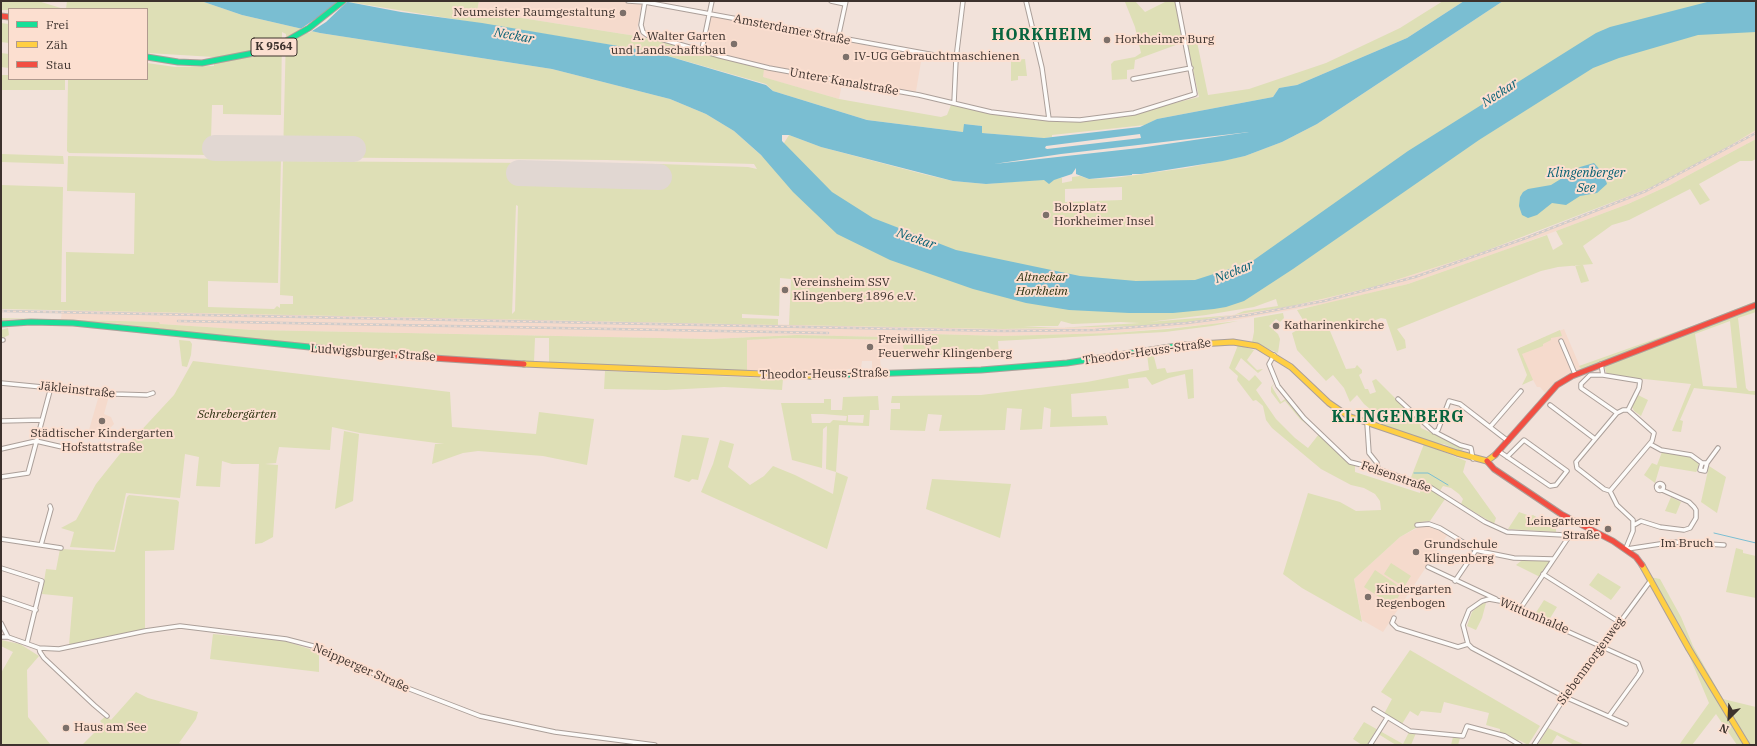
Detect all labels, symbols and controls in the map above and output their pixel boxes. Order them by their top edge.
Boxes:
place label: Neumeister Raumgestaltung [453,6,615,20]
legend [8,8,148,80]
marker: Neumeister Raumgestaltung [618,8,628,18]
street label: Amsterdamer Straße [732,12,852,48]
text: Frei [46,17,69,32]
water label: Neckar [493,25,535,47]
district label: HORKHEIM [991,25,1093,45]
place label: A. Walter Garten und Landschaftsbau [611,30,726,58]
place label: Horkheimer Burg [1115,33,1214,47]
marker: Horkheimer Burg [1102,35,1112,45]
text: Zäh [46,37,68,52]
road number: K 9564 [251,38,297,56]
marker: A. Walter Garten und Landschaftsbau [729,39,739,49]
place label: IV-UG Gebrauchtmaschienen [854,50,1020,64]
marker: IV-UG Gebrauchtmaschienen [841,52,851,62]
text: Stau [46,57,71,72]
street label: Untere Kanalstraße [788,65,900,99]
water label: Neckar [1479,76,1521,110]
water label: Klingenberger See [1547,165,1625,196]
place label: Bolzplatz Horkheimer Insel [1054,201,1154,229]
marker: Bolzplatz Horkheimer Insel [1041,210,1051,220]
water label: Neckar [894,225,938,253]
water label: Neckar [1212,257,1256,287]
park label: Altneckar Horkheim [1016,271,1068,299]
place label: Vereinsheim SSV Klingenberg 1896 e.V. [793,276,916,304]
marker: Vereinsheim SSV Klingenberg 1896 e.V. [780,285,790,295]
place label: Katharinenkirche [1284,319,1384,333]
marker: Katharinenkirche [1271,321,1281,331]
place label: Freiwillige Feuerwehr Klingenberg [878,333,1012,361]
street label: Theodor-Heuss-Straße [1082,336,1212,368]
street label: Ludwigsburger Straße [310,341,436,365]
marker: Freiwillige Feuerwehr Klingenberg [865,342,875,352]
street label: Theodor-Heuss-Straße [759,366,889,382]
street label: Jäkleinstraße [38,379,116,401]
district label: KLINGENBERG [1331,407,1465,427]
park label: Schrebergärten [197,408,277,422]
marker: Städtischer Kindergarten Hofstattstraße [97,416,107,426]
place label: Städtischer Kindergarten Hofstattstraße [30,427,174,455]
street label: Felsenstraße [1359,458,1433,496]
place label: Leingartener Straße [1526,515,1600,543]
marker: Leingartener Straße [1603,524,1613,534]
street label: Im Bruch [1660,537,1714,551]
place label: Grundschule Klingenberg [1424,538,1498,566]
marker: Grundschule Klingenberg [1411,547,1421,557]
place label: Kindergarten Regenbogen [1376,583,1452,611]
marker: Kindergarten Regenbogen [1363,592,1373,602]
street label: Wittumhalde [1497,595,1571,637]
street label: Siebenmorgenweg [1554,614,1628,708]
street label: Neipperger Straße [310,640,412,696]
north arrow [1709,698,1749,738]
place label: Haus am See [74,721,147,735]
text: N [1717,721,1731,737]
marker: Haus am See [61,723,71,733]

